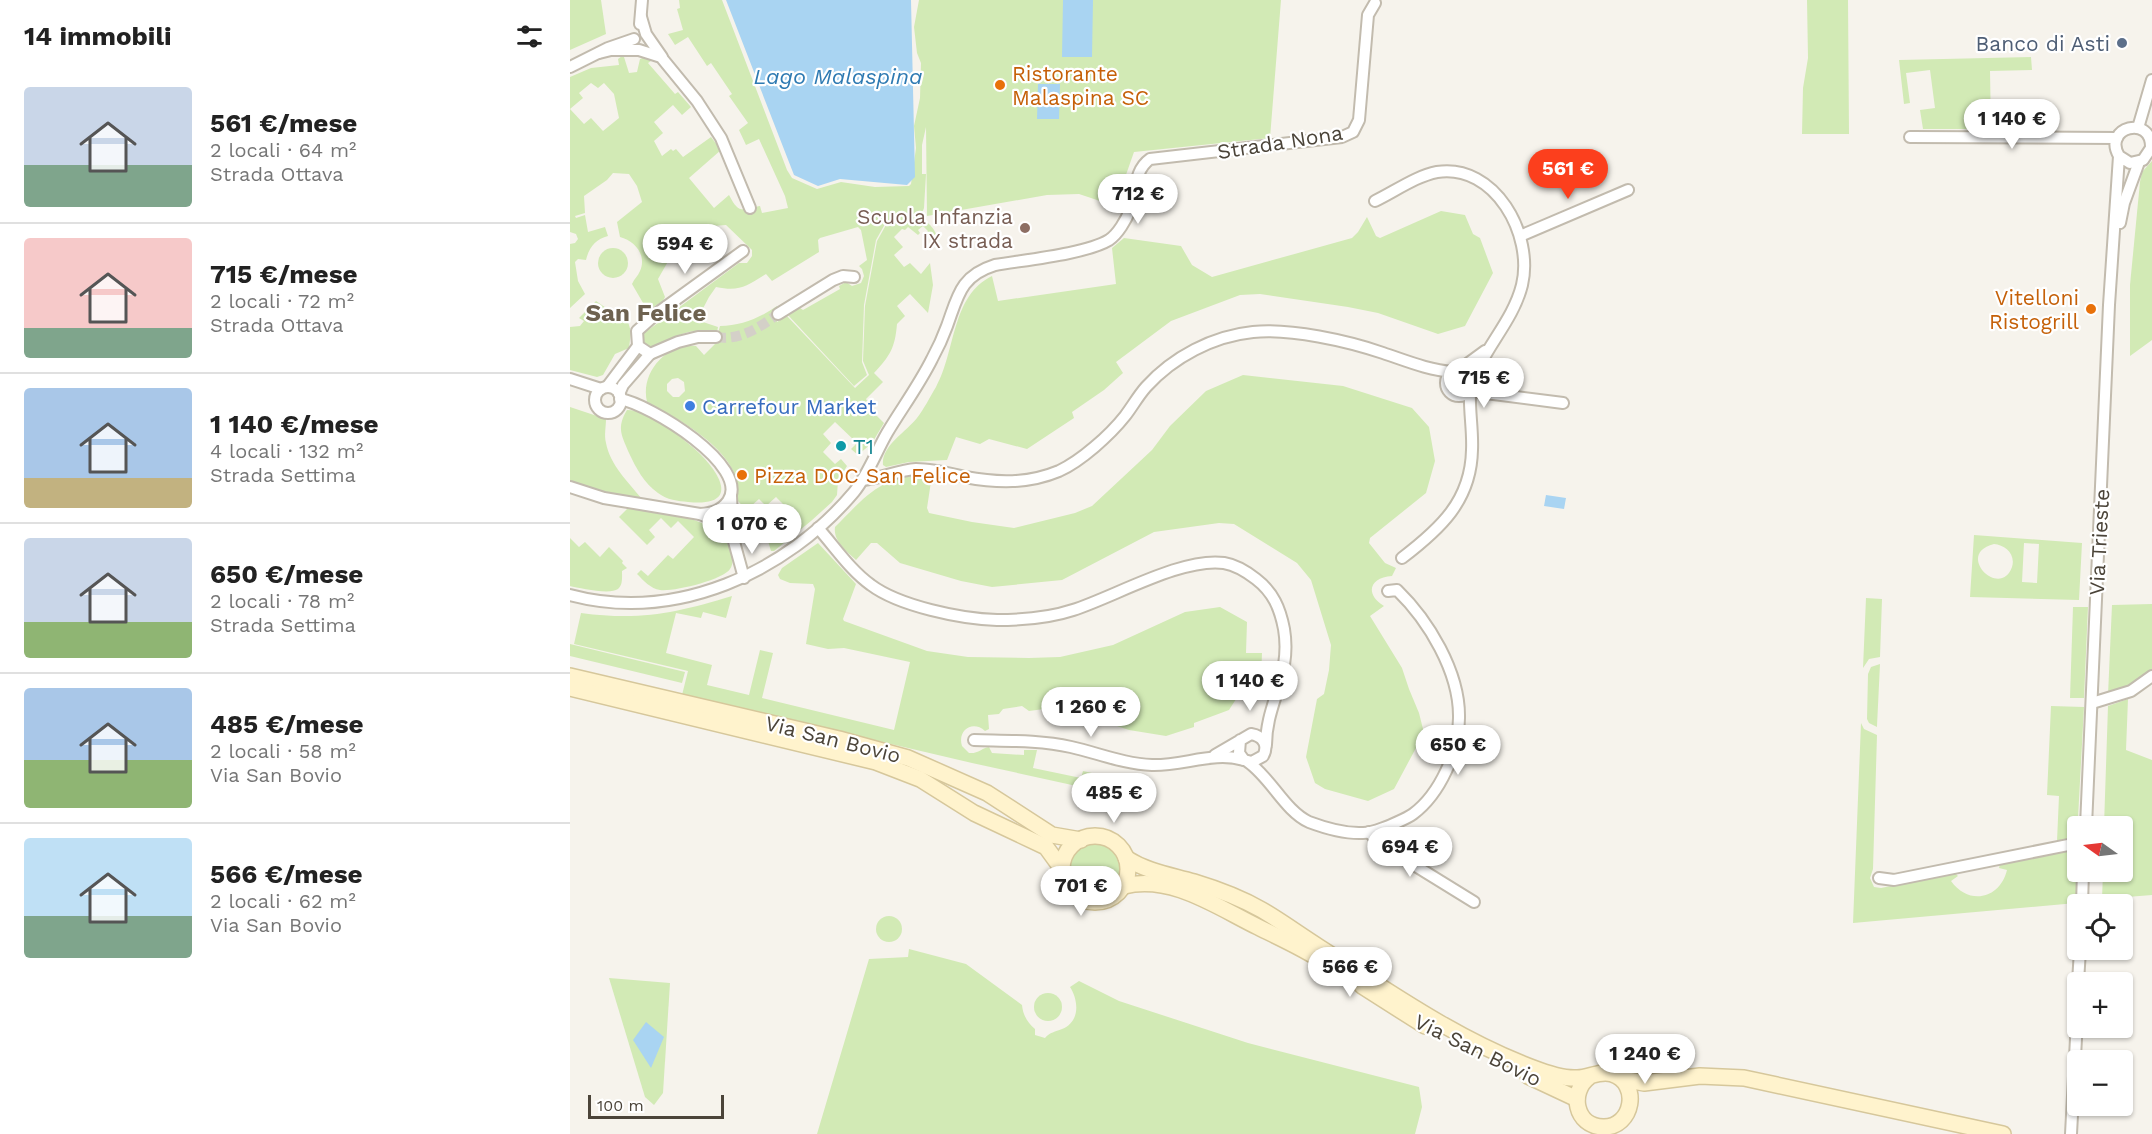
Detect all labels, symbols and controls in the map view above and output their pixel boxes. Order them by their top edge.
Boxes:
icon: filters [513,20,546,53]
text: 14 immobili [24,21,171,51]
place label: Banco di Asti [1976,31,2110,56]
marker: Banco di Asti [2115,36,2129,50]
place label: Ristorante Malaspina SC [1012,61,1149,110]
water label: Lago Malaspina [754,64,922,89]
marker: Ristorante Malaspina SC [993,78,1007,92]
pin: 1 140 € [1957,99,2067,150]
text: 1 140 € [1978,106,2046,130]
text: 561 €/mese [210,108,357,138]
icon: home [72,111,144,183]
street label: Strada Nona [1215,120,1345,164]
text: 2 locali · 64 m² [210,138,356,162]
pin: 561 € [1526,149,1610,200]
text: 561 € [1542,156,1594,180]
text: Strada Ottava [210,162,344,186]
pin: 712 € [1096,174,1180,225]
text: 712 € [1112,181,1164,205]
place label: Scuola Infanzia IX strada [857,204,1013,253]
marker: Scuola Infanzia IX strada [1018,221,1032,235]
pin: 594 € [643,224,727,275]
text: 594 € [657,231,713,255]
text: 715 €/mese [210,259,358,289]
icon: home [72,262,144,334]
place label: Vitelloni Ristogrill [1989,285,2080,334]
text: 2 locali · 72 m² [210,289,354,313]
district label: San Felice [586,299,706,327]
marker: Vitelloni Ristogrill [2084,302,2098,316]
text: Strada Ottava [210,313,344,337]
pin: 715 € [1442,358,1526,409]
text: 715 € [1458,365,1510,389]
place label: Carrefour Market [702,394,876,419]
marker: Carrefour Market [683,399,697,413]
text: 1 140 €/mese [210,409,379,439]
icon: home [72,412,144,484]
place label: T1 [853,434,874,459]
text: 4 locali · 132 m² [210,439,363,463]
marker: T1 [834,439,848,453]
text: Strada Settima [210,463,356,487]
place label: Pizza DOC San Felice [754,463,971,488]
marker: Pizza DOC San Felice [735,468,749,482]
street label: Via Trieste [2084,488,2114,596]
pin: 1 070 € [697,504,807,555]
text: 1 070 € [717,511,787,535]
text: 650 €/mese [210,559,363,589]
icon: home [72,562,144,634]
text: 2 locali · 78 m² [210,589,354,613]
text: Strada Settima [210,613,356,637]
pin: 1 140 € [1195,661,1305,712]
text: 1 140 € [1216,668,1284,692]
pin: 1 260 € [1036,687,1146,738]
text: 1 260 € [1055,694,1127,718]
text: 485 €/mese [210,709,364,739]
street label: Via San Bovio [763,710,903,768]
icon: home [72,712,144,784]
pin: 650 € [1416,725,1500,776]
text: 650 € [1430,732,1486,756]
text: 2 locali · 58 m² [210,739,356,763]
text: Via San Bovio [210,763,342,787]
pin: 485 € [1072,773,1156,824]
text: 485 € [1086,780,1142,804]
north arrow [2067,816,2133,882]
map controls [2067,816,2133,1116]
pin: 694 € [1368,827,1452,878]
text: 694 € [1381,834,1439,858]
text: 566 €/mese [210,859,363,889]
icon: home [72,862,144,934]
pin: 701 € [1039,866,1123,917]
text: 701 € [1055,873,1107,897]
text: 2 locali · 62 m² [210,889,356,913]
button: locate [2067,894,2133,960]
text: Via San Bovio [210,913,342,937]
pin: 566 € [1308,947,1392,998]
text: 566 € [1322,954,1378,978]
button: + [2067,972,2133,1038]
street label: Via San Bovio [1410,1008,1546,1092]
pin: 1 240 € [1590,1034,1700,1085]
text: 1 240 € [1609,1041,1681,1065]
button: − [2067,1050,2133,1116]
scale bar [588,1092,724,1120]
text: 100 m [597,1096,644,1115]

